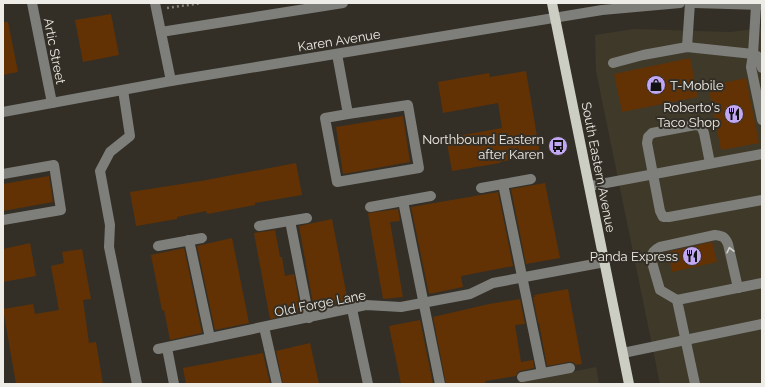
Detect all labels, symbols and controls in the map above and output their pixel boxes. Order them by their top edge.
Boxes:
street label: Artic Street [41,17,68,86]
street label: Karen Avenue [297,26,382,54]
shop icon: T-Mobile [645,74,667,96]
place label: T-Mobile [670,78,724,93]
place label: Roberto's Taco Shop [657,100,720,130]
street label: South Eastern Avenue [579,101,619,234]
restaurant icon: Roberto's Taco Shop [723,103,745,125]
place label: Northbound Eastern after Karen [422,132,544,162]
bus stop icon: Northbound Eastern after Karen [547,135,569,157]
restaurant icon: Panda Express [681,245,703,267]
one-way arrow [726,247,734,253]
place label: Panda Express [590,249,678,264]
street label: Old Forge Lane [273,287,367,320]

